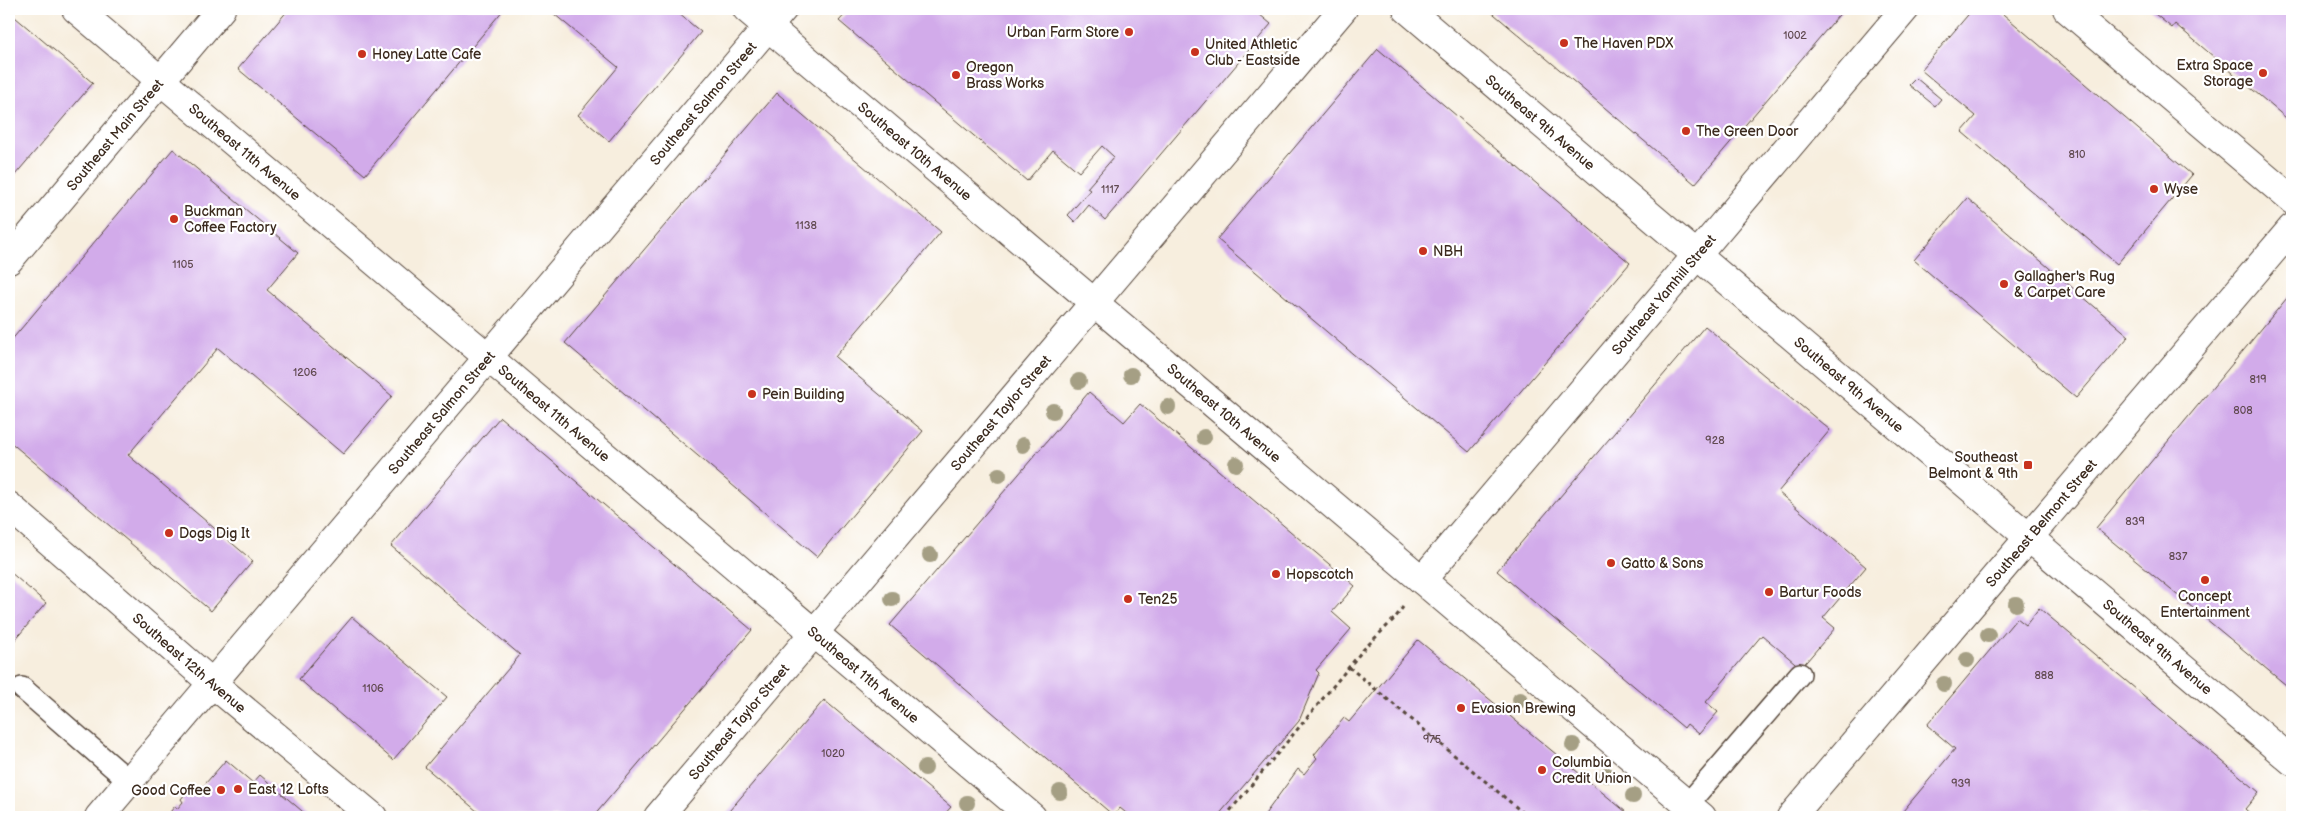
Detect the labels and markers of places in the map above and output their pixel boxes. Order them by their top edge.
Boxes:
place label: Urban Farm Store [1007,24,1119,41]
marker: Urban Farm Store [1123,26,1135,38]
place label: The Haven PDX [1574,35,1673,52]
place label: United Athletic Club - Eastside [1205,36,1300,69]
marker: The Haven PDX [1558,37,1570,49]
place label: Honey Latte Cafe [372,46,481,63]
marker: United Athletic Club - Eastside [1189,46,1201,58]
marker: Honey Latte Cafe [356,48,368,60]
place label: Extra Space Storage [2176,57,2253,90]
place label: Oregon Brass Works [966,59,1044,92]
marker: Extra Space Storage [2257,67,2269,79]
marker: Oregon Brass Works [950,69,962,81]
place label: The Green Door [1696,123,1799,140]
marker: The Green Door [1680,125,1692,137]
place label: Wyse [2164,181,2198,198]
marker: Wyse [2148,183,2160,195]
place label: Buckman Coffee Factory [184,203,277,236]
marker: Buckman Coffee Factory [168,213,180,225]
place label: NBH [1433,243,1463,260]
marker: NBH [1417,245,1429,257]
place label: Gallagher's Rug & Carpet Care [2014,268,2115,301]
marker: Gallagher's Rug & Carpet Care [1998,278,2010,290]
place label: Pein Building [762,386,844,403]
marker: Pein Building [746,388,758,400]
place label: Southeast Belmont & 9th [1928,449,2019,482]
marker: Southeast Belmont & 9th [2022,459,2034,471]
place label: Dogs Dig It [179,525,250,542]
marker: Dogs Dig It [163,527,175,539]
place label: Gatto & Sons [1621,555,1703,572]
marker: Gatto & Sons [1605,557,1617,569]
place label: Hopscotch [1286,566,1354,583]
marker: Hopscotch [1270,568,1282,580]
marker: Concept Entertainment [2199,574,2211,586]
place label: Bartur Foods [1779,584,1861,601]
marker: Bartur Foods [1763,586,1775,598]
place label: Concept Entertainment [2160,588,2250,621]
place label: Ten25 [1138,591,1177,608]
marker: Ten25 [1122,593,1134,605]
place label: Evasion Brewing [1471,700,1576,717]
marker: Evasion Brewing [1455,702,1467,714]
place label: Columbia Credit Union [1552,754,1632,787]
marker: Columbia Credit Union [1536,764,1548,776]
place label: East 12 Lofts [248,781,329,798]
place label: Good Coffee [131,782,211,799]
marker: East 12 Lofts [232,783,244,795]
marker: Good Coffee [215,784,227,796]

